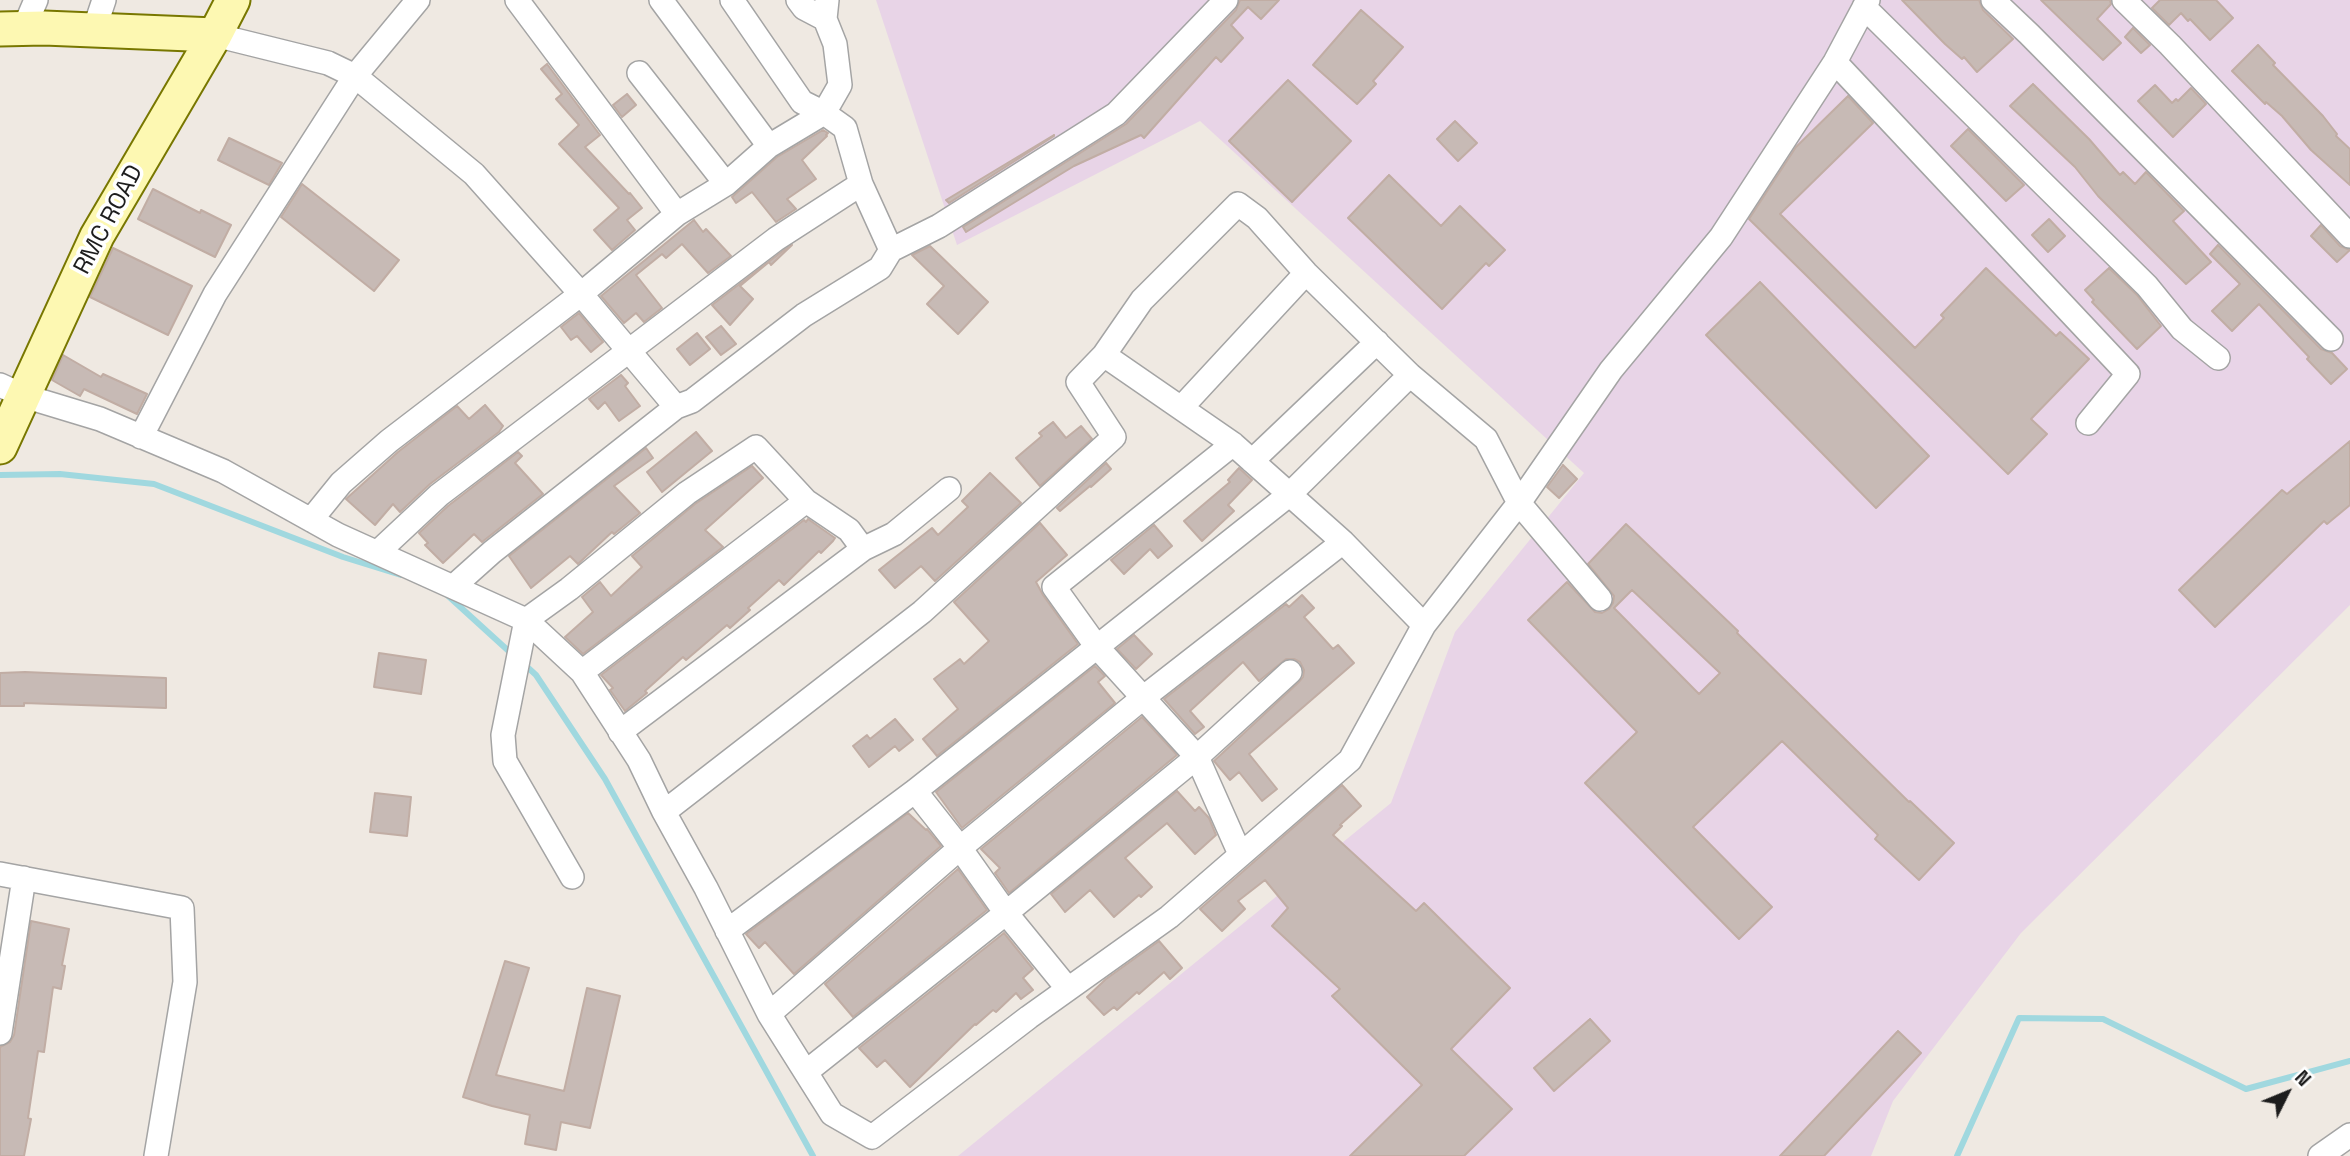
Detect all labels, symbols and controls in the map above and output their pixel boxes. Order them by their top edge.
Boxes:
street label: RMC ROAD [68,160,150,280]
north arrow [2252,1058,2322,1128]
text: N [2289,1065,2316,1092]

